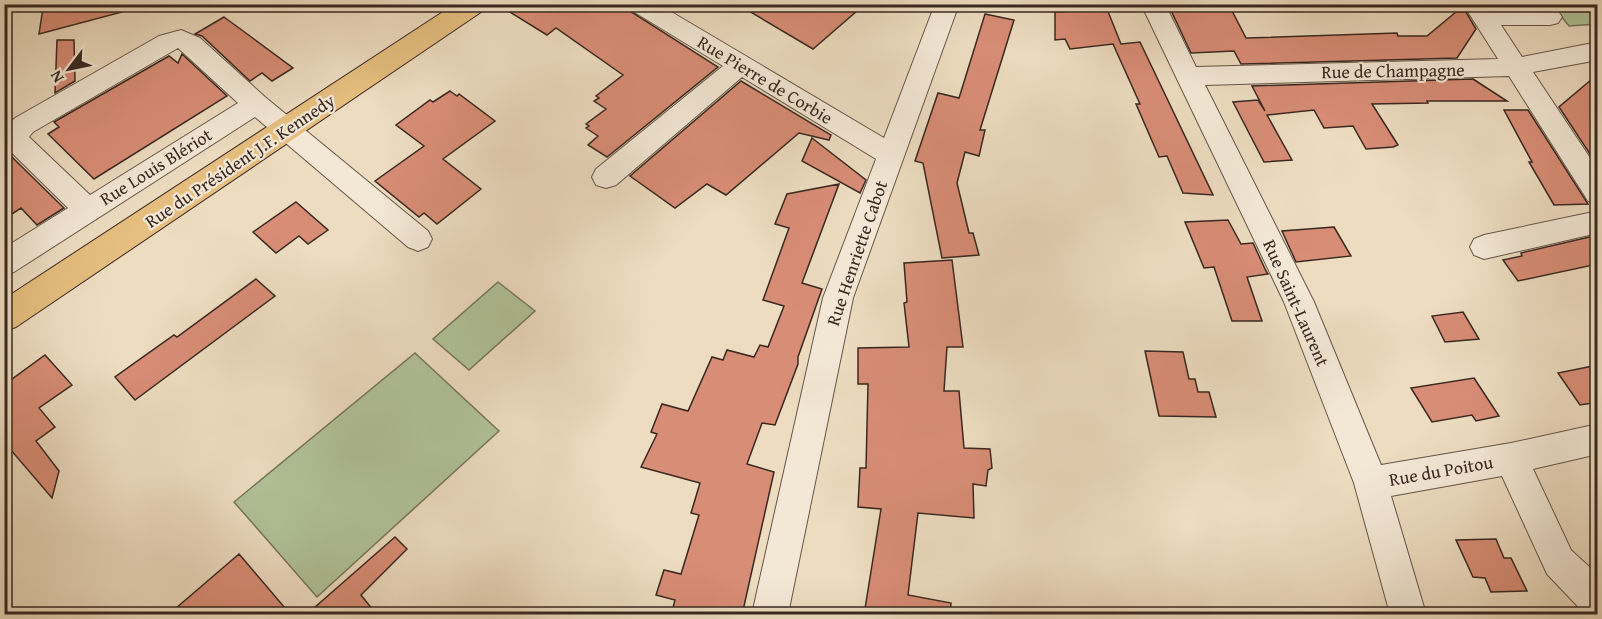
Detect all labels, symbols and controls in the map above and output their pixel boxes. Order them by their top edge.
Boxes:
street label: Rue Pierre de Corbie [692,28,838,131]
north arrow [39,39,99,99]
street label: Rue de Champagne [1321,56,1465,85]
text: N [43,66,69,88]
street label: Rue du Président J.F. Kennedy [139,87,340,234]
street label: Rue Louis Blériot [94,121,218,212]
street label: Rue Henriette Cabot [819,176,894,329]
street label: Rue Saint-Laurent [1256,235,1337,371]
street label: Rue du Poitou [1387,448,1495,493]

